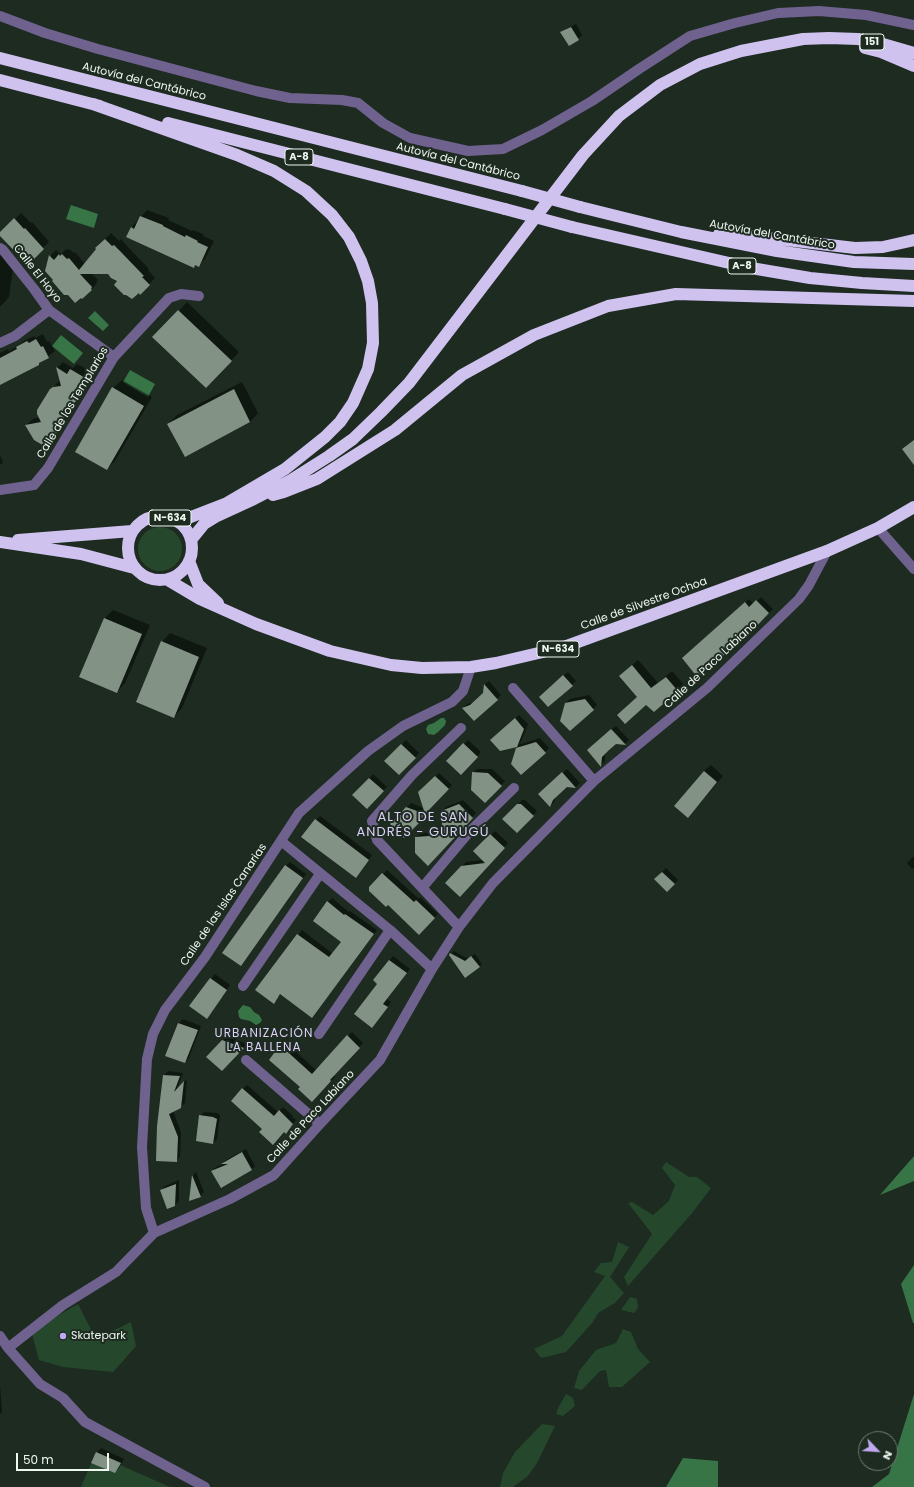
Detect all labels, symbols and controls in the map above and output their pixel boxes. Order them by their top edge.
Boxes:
road number: 151 [860,34,884,50]
street label: Autovía del Cantábrico [81,60,207,104]
street label: Autovía del Cantábrico [395,140,521,184]
road number: A-8 [285,149,313,165]
street label: Autovía del Cantábrico [708,217,836,253]
street label: Calle El Hoyo [10,242,64,306]
road number: A-8 [728,258,756,274]
street label: Calle de los Templarios [34,345,112,461]
road number: N-634 [149,510,191,526]
street label: Calle de Silvestre Ochoa [579,575,709,633]
street label: Calle de Paco Labiano [662,618,760,712]
road number: N-634 [537,641,579,657]
district label: ALTO DE SAN ANDRÉS - GURUGÚ [357,810,489,841]
street label: Calle de las Islas Canarias [178,841,270,969]
district label: URBANIZACIÓN LA BALLENA [215,1027,313,1055]
street label: Calle de Paco Labiano [264,1068,358,1166]
place label: Skatepark [71,1329,126,1343]
marker: Skatepark [58,1331,68,1341]
north arrow [858,1431,898,1471]
scale bar [18,1445,111,1471]
text: N [879,1449,897,1463]
text: 50 m [23,1451,54,1468]

